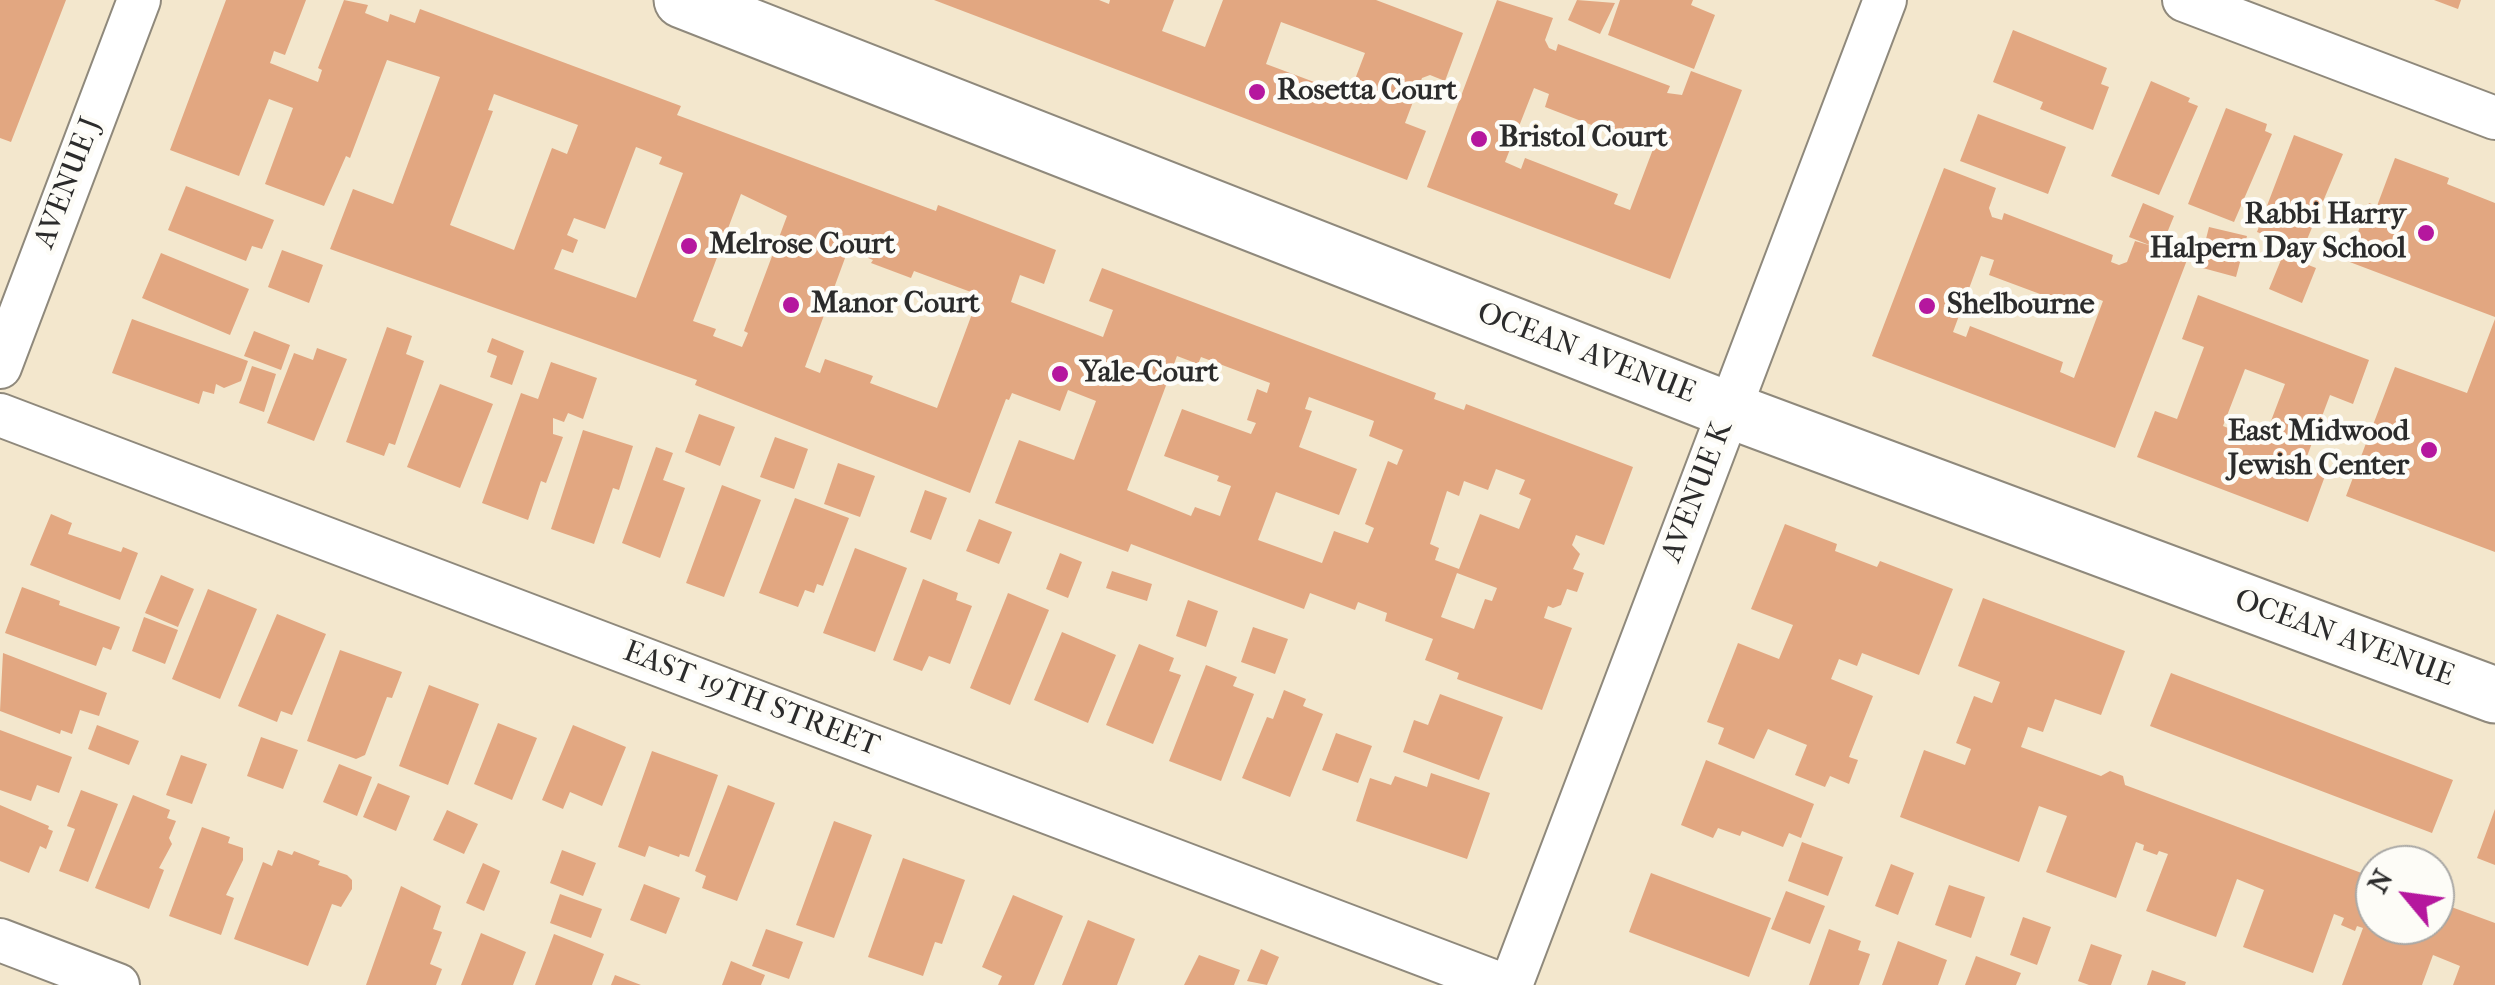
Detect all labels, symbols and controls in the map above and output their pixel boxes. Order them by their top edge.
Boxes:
place label: Rosetta Court [1277,74,1457,110]
marker: Rosetta Court [1246,81,1268,103]
street label: AVENUE J [28,112,110,254]
place label: Bristol Court [1499,121,1667,157]
marker: Bristol Court [1468,128,1490,150]
place label: Rabbi Harry Halpern Day School [2150,198,2406,268]
marker: Rabbi Harry Halpern Day School [2415,222,2437,244]
place label: Melrose Court [709,228,895,264]
marker: Melrose Court [678,235,700,257]
place label: Manor Court [811,287,980,323]
place label: Shelbourne [1947,288,2095,324]
marker: Manor Court [780,294,802,316]
marker: Shelbourne [1916,295,1938,317]
street label: OCEAN AVENUE [1472,296,1700,412]
place label: Yale-Court [1080,356,1218,392]
marker: Yale-Court [1049,363,1071,385]
place label: East Midwood Jewish Center [2228,415,2409,486]
street label: AVENUE K [1655,416,1741,568]
marker: East Midwood Jewish Center [2418,439,2440,461]
street label: OCEAN AVENUE [2229,583,2459,695]
street label: EAST 19TH STREET [618,635,884,765]
north arrow [2355,845,2455,945]
text: N [2360,864,2400,898]

